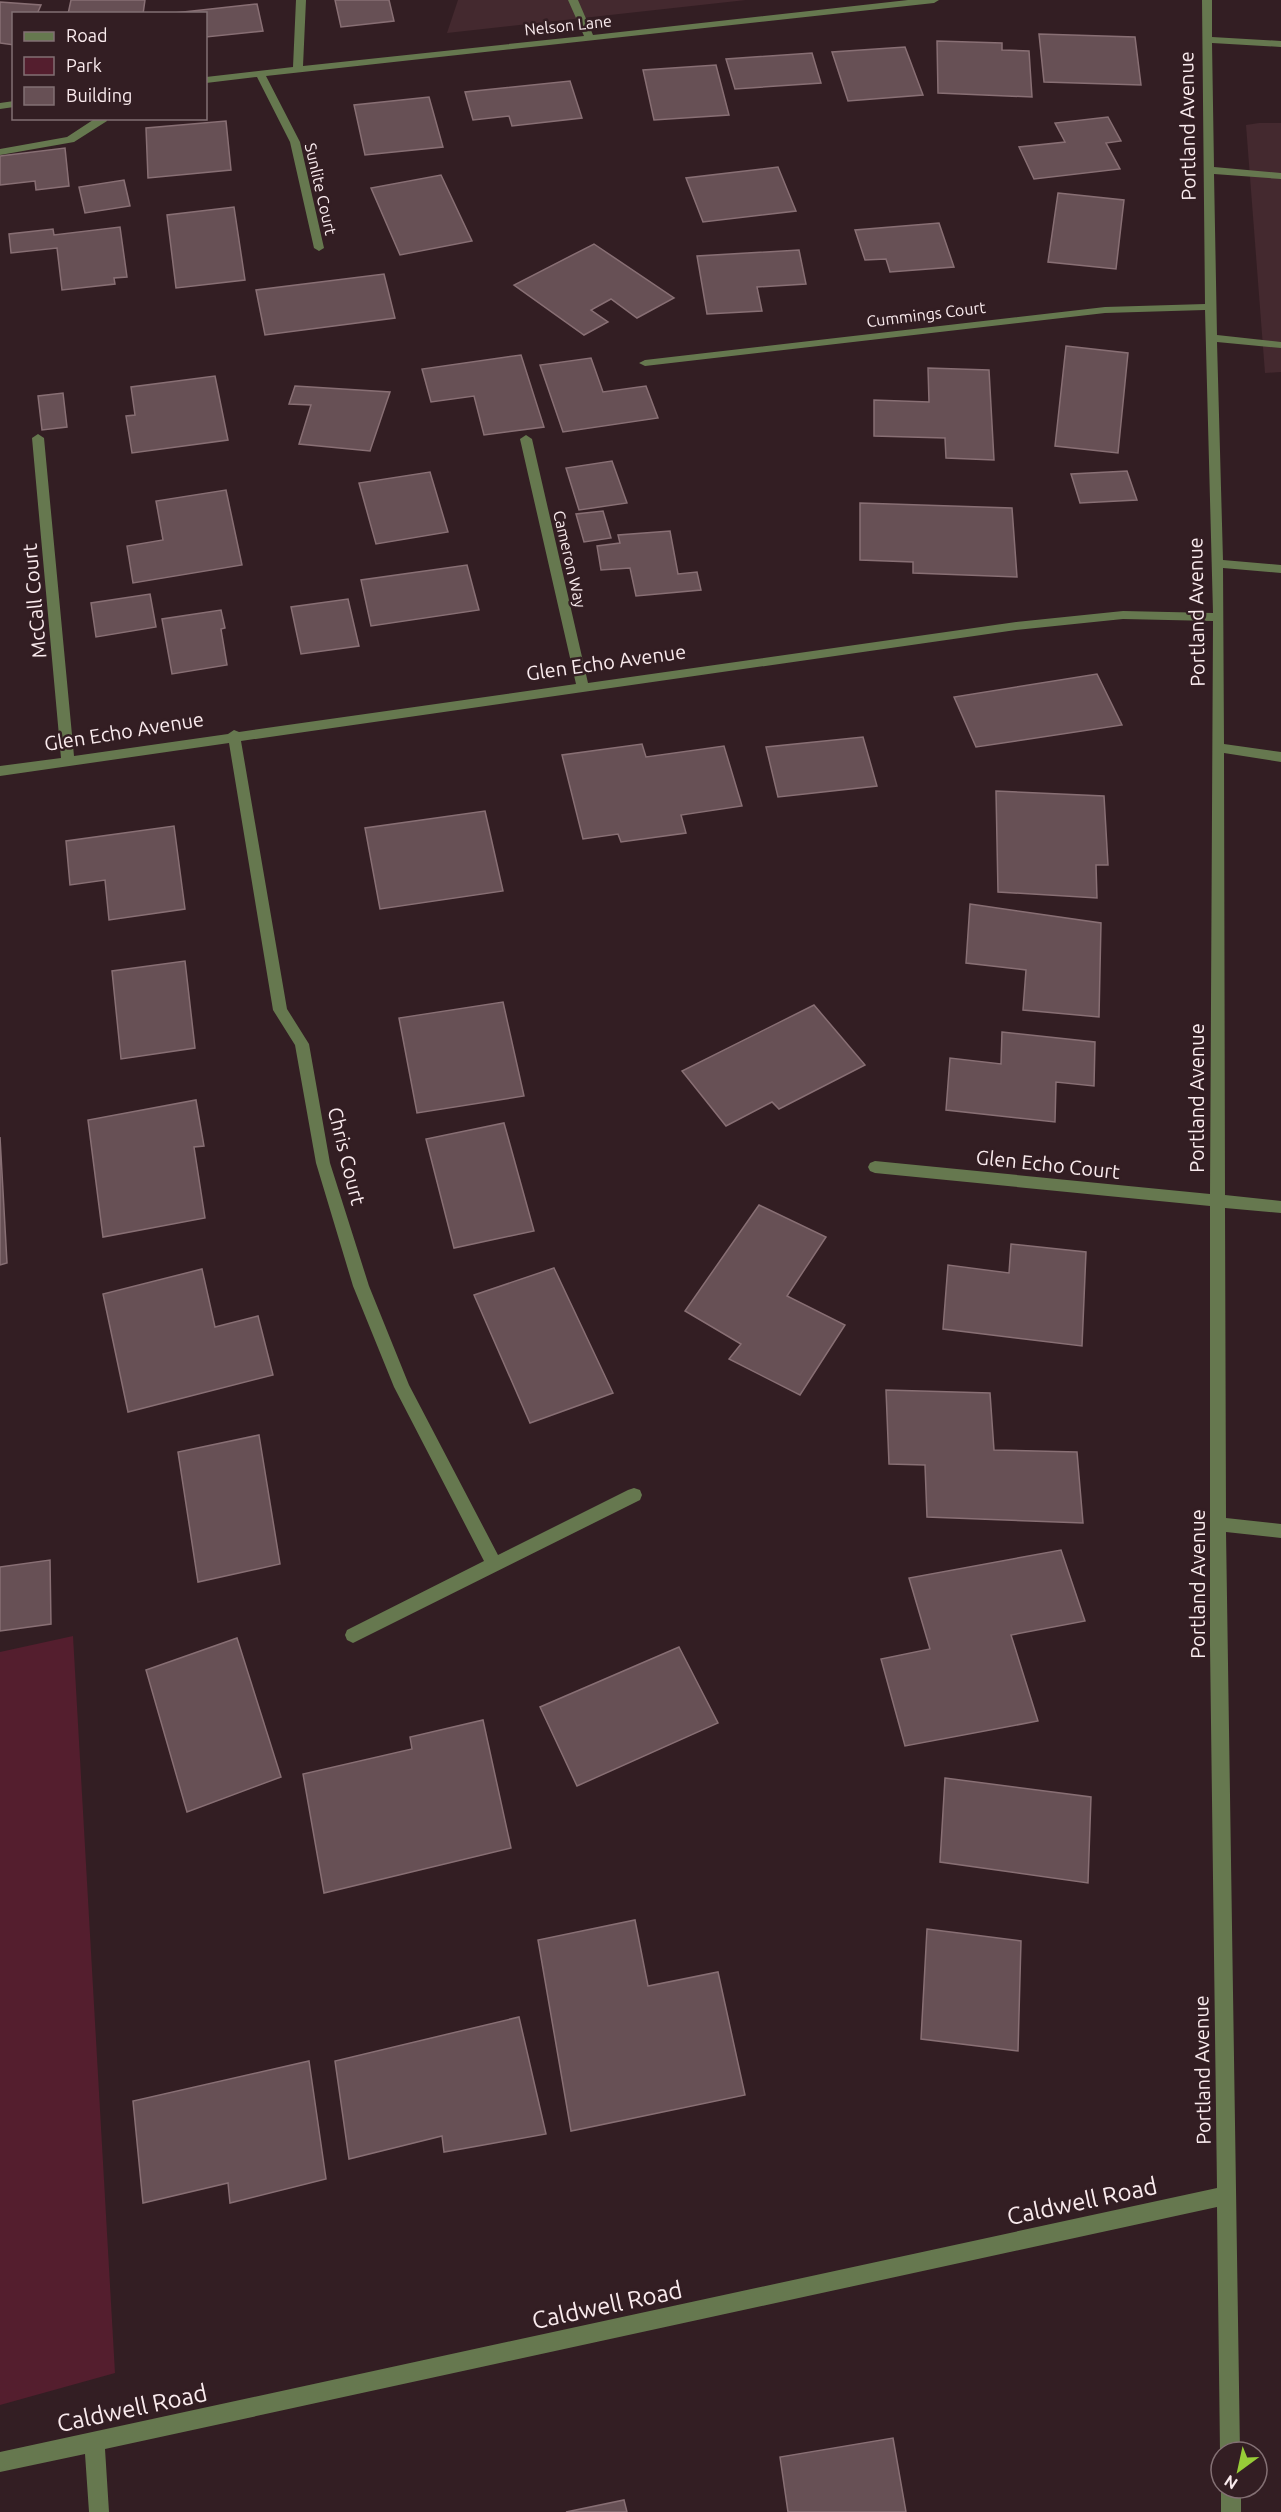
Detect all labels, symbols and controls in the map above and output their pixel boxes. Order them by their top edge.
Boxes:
street label: Nelson Lane [523,11,613,39]
legend [12,12,207,120]
text: Road [66,25,108,45]
street label: Portland Avenue [1174,51,1200,201]
text: Park [66,55,102,75]
text: Building [66,85,132,105]
street label: Sunlite Court [302,141,341,238]
street label: Cummings Court [865,298,987,330]
street label: Cameron Way [550,509,590,610]
street label: Portland Avenue [1183,537,1209,687]
street label: McCall Court [18,543,50,659]
street label: Glen Echo Avenue [525,639,687,685]
street label: Glen Echo Avenue [43,707,205,755]
street label: Portland Avenue [1185,1023,1208,1173]
street label: Chris Court [324,1105,370,1208]
street label: Glen Echo Court [975,1145,1121,1183]
street label: Portland Avenue [1186,1509,1209,1659]
street label: Portland Avenue [1189,1995,1215,2145]
street label: Caldwell Road [1005,2172,1159,2230]
street label: Caldwell Road [530,2276,684,2334]
street label: Caldwell Road [55,2379,209,2437]
north arrow [1209,2440,1269,2500]
text: N [1221,2472,1241,2493]

